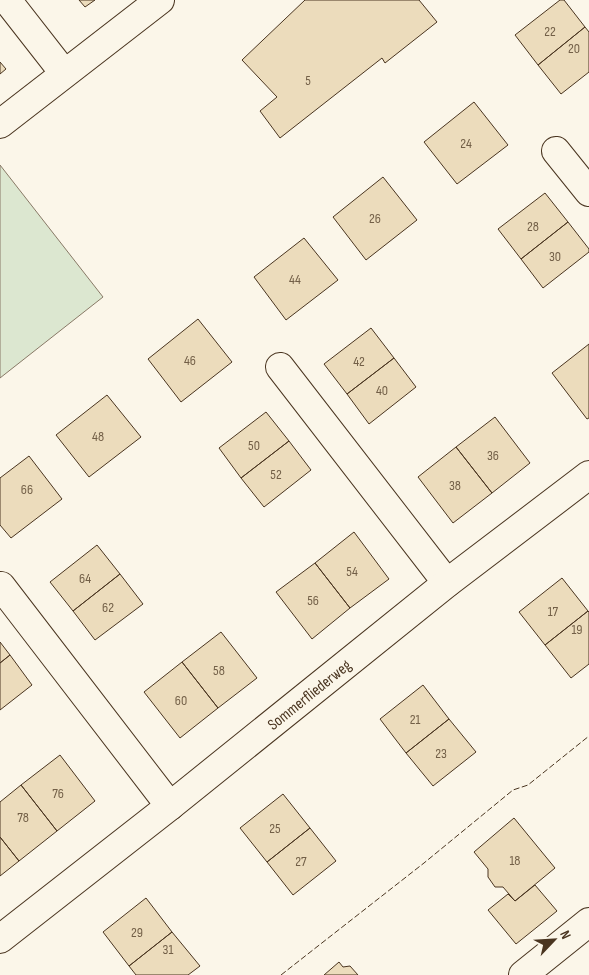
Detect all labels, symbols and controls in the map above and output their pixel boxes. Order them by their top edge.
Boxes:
house number: 22 [544,23,556,40]
house number: 20 [568,40,580,57]
house number: 5 [305,72,311,89]
house number: 24 [460,135,472,152]
house number: 26 [369,210,381,227]
house number: 28 [527,218,539,235]
house number: 30 [549,248,561,265]
house number: 44 [289,271,301,288]
house number: 46 [184,352,196,369]
house number: 42 [353,353,365,370]
house number: 40 [376,382,388,399]
house number: 48 [92,428,104,445]
house number: 50 [248,437,260,454]
house number: 36 [487,447,499,464]
house number: 52 [270,466,282,483]
house number: 38 [449,477,461,494]
house number: 66 [21,481,33,498]
house number: 54 [346,563,358,580]
house number: 64 [79,570,91,587]
house number: 56 [307,592,319,609]
house number: 62 [102,599,114,616]
house number: 17 [548,603,559,620]
house number: 19 [571,621,583,638]
street label: Sommerfliederweg [264,656,355,735]
house number: 58 [213,662,225,679]
house number: 60 [175,692,187,709]
house number: 21 [410,711,420,728]
house number: 23 [435,745,447,762]
house number: 76 [52,785,64,802]
house number: 78 [17,809,29,826]
house number: 25 [269,820,281,837]
house number: 18 [509,852,521,869]
house number: 27 [295,853,307,870]
north arrow [529,915,579,965]
house number: 29 [131,924,143,941]
text: N [556,928,575,942]
house number: 31 [163,941,173,958]

